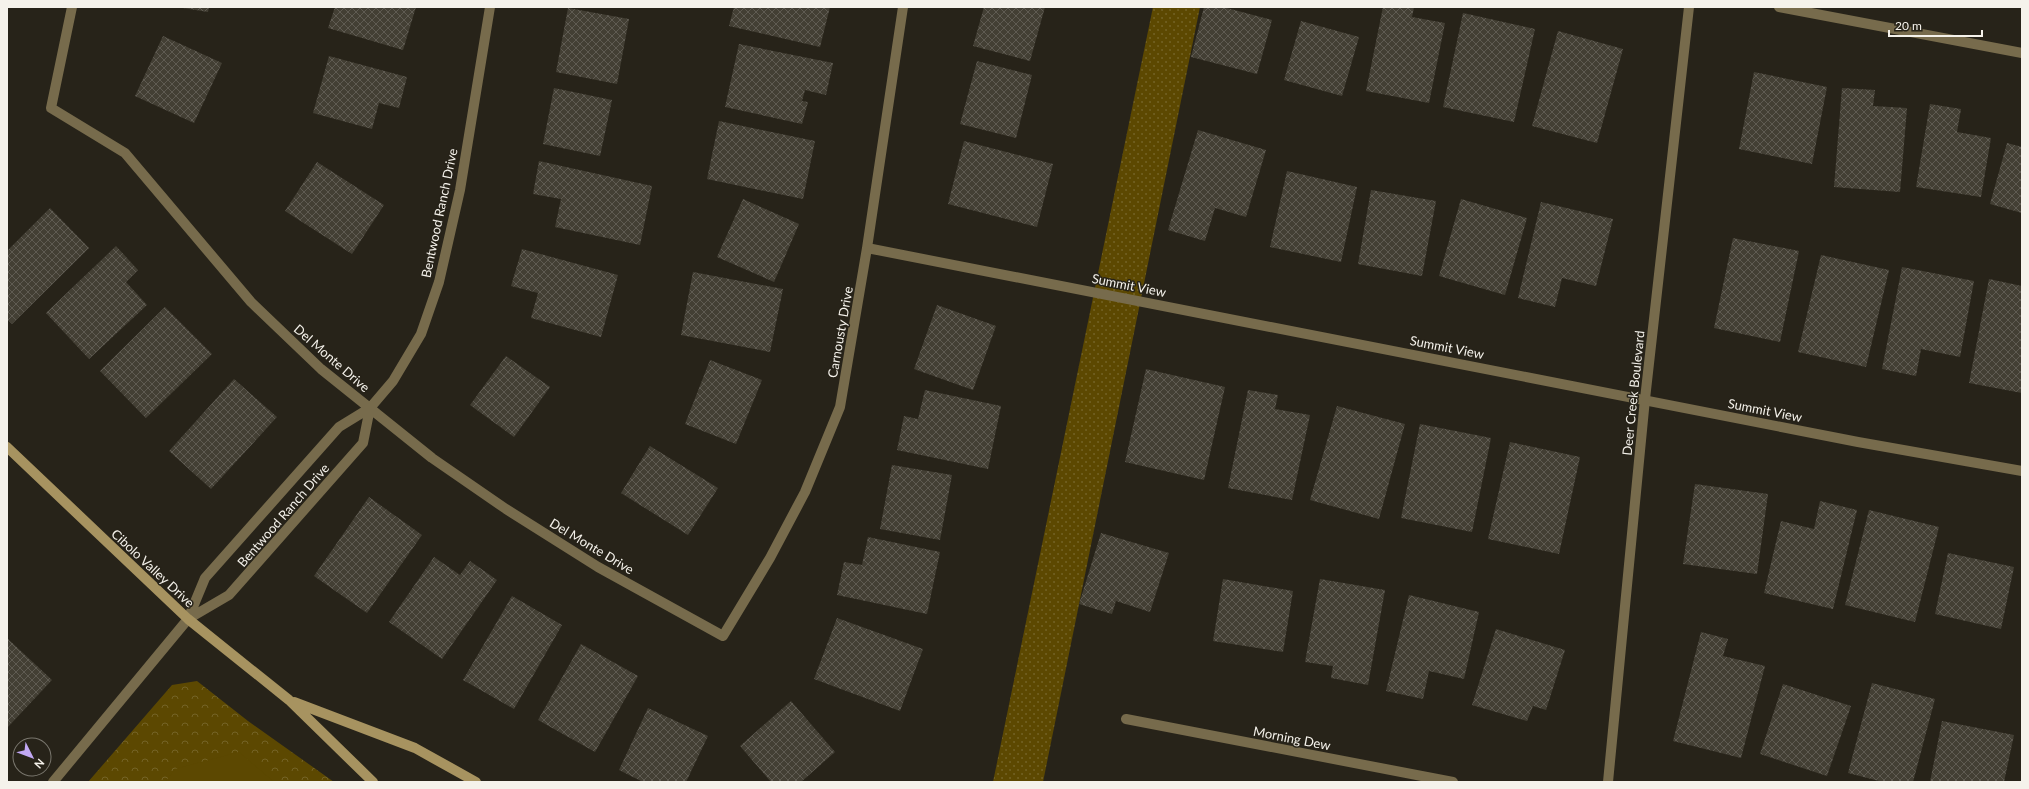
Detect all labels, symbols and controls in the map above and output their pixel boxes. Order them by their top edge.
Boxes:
scale bar [1889,12,1982,38]
text: 20 m [1895,18,1922,33]
street label: Bentwood Ranch Drive [417,147,461,279]
street label: Summit View [1091,270,1167,300]
street label: Carnousty Drive [824,285,856,379]
street label: Del Monte Drive [291,321,373,395]
street label: Deer Creek Boulevard [1618,330,1648,456]
street label: Summit View [1409,332,1485,362]
street label: Summit View [1727,395,1803,425]
street label: Bentwood Ranch Drive [234,460,332,570]
street label: Del Monte Drive [547,515,637,577]
street label: Cibolo Valley Drive [108,525,198,611]
street label: Morning Dew [1252,723,1332,753]
north arrow [12,737,52,777]
text: N [32,757,47,772]

